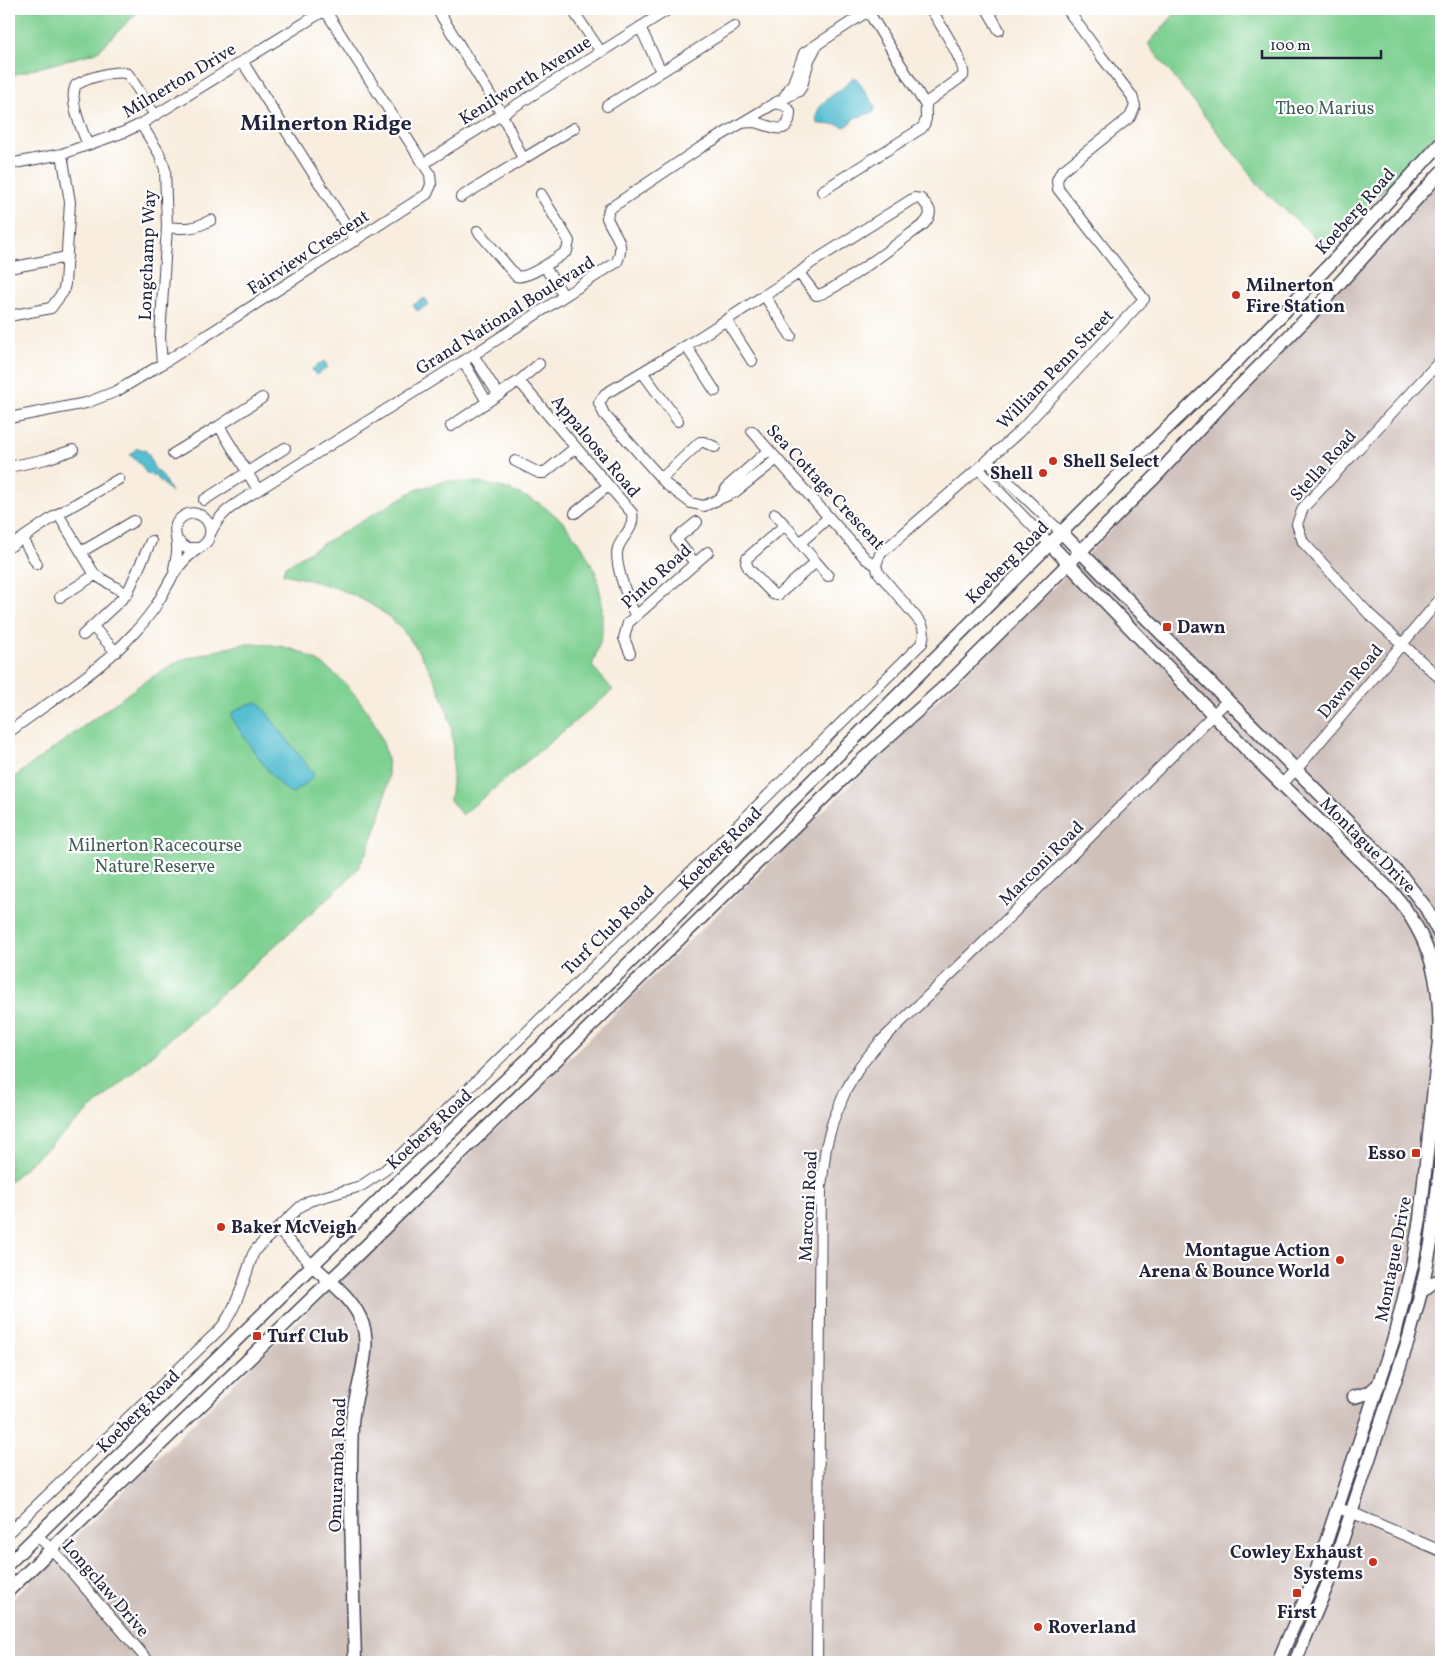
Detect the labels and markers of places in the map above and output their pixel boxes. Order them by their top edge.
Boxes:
place label: Milnerton Fire Station [1246,274,1345,320]
marker: Milnerton Fire Station [1230,289,1242,301]
place label: Shell Select [1063,450,1159,475]
marker: Shell Select [1047,455,1059,467]
place label: Shell [990,462,1033,487]
marker: Shell [1037,467,1049,479]
place label: Dawn [1177,616,1226,641]
marker: Dawn [1161,621,1173,633]
place label: Esso [1368,1142,1406,1167]
marker: Esso [1410,1147,1422,1159]
place label: Baker McVeigh [231,1216,358,1241]
marker: Baker McVeigh [215,1221,227,1233]
place label: Montague Action Arena & Bounce World [1139,1239,1330,1285]
marker: Montague Action Arena & Bounce World [1334,1254,1346,1266]
place label: Turf Club [267,1325,349,1350]
marker: Turf Club [251,1330,263,1342]
place label: Cowley Exhaust Systems [1230,1541,1363,1587]
marker: Cowley Exhaust Systems [1367,1556,1379,1568]
marker: First [1291,1587,1303,1599]
place label: First [1277,1601,1317,1626]
place label: Roverland [1048,1616,1136,1641]
marker: Roverland [1032,1621,1044,1633]

